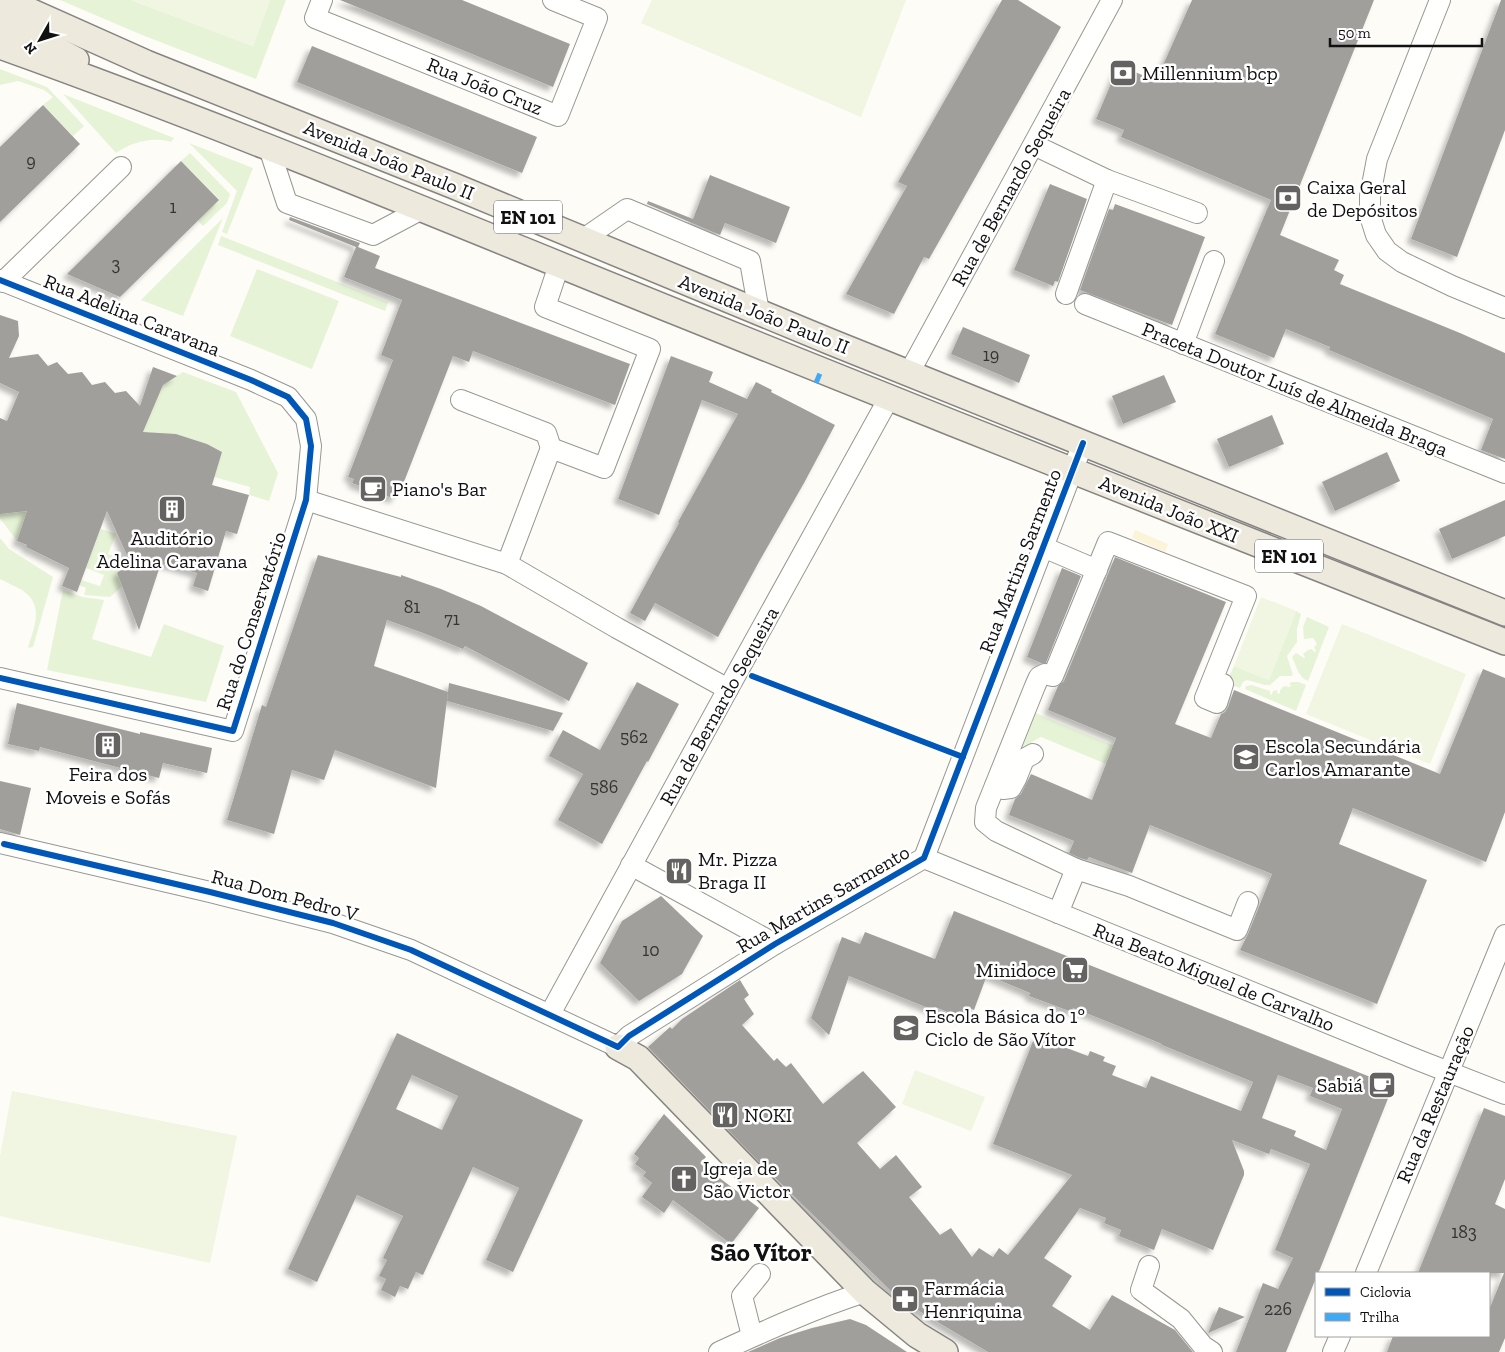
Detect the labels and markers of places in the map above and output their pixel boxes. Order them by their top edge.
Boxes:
bank icon: Millennium bcp [1108,58,1138,88]
place label: Millennium bcp [1142,61,1278,85]
place label: Caixa Geral de Depósitos [1307,175,1417,222]
bank icon: Caixa Geral de Depósitos [1273,183,1303,213]
cafe icon: Piano's Bar [358,474,388,504]
place label: Piano's Bar [392,477,488,501]
building icon: Auditório Adelina Caravana [157,494,187,524]
place label: Auditório Adelina Caravana [97,526,248,573]
building icon: Feira dos Moveis e Sofás [93,730,123,760]
place label: Escola Secundária Carlos Amarante [1265,734,1421,781]
school or university icon: Escola Secundária Carlos Amarante [1231,742,1261,772]
place label: Feira dos Moveis e Sofás [46,762,170,809]
place label: Mr. Pizza Braga II [698,847,778,894]
restaurant icon: Mr. Pizza Braga II [664,856,694,886]
supermarket icon: Minidoce [1060,955,1090,985]
place label: Minidoce [976,958,1056,982]
place label: Escola Básica do 1º Ciclo de São Vítor [925,1004,1085,1051]
school or university icon: Escola Básica do 1º Ciclo de São Vítor [891,1013,921,1043]
cafe icon: Sabiá [1367,1070,1397,1100]
place label: Sabiá [1317,1073,1363,1097]
restaurant icon: NOKI [710,1100,740,1130]
place label: NOKI [744,1103,792,1127]
place label: Igreja de São Victor [703,1156,791,1203]
church icon: Igreja de São Victor [669,1164,699,1194]
place label: Farmácia Henriquina [924,1276,1022,1323]
pharmacy icon: Farmácia Henriquina [890,1284,920,1314]

